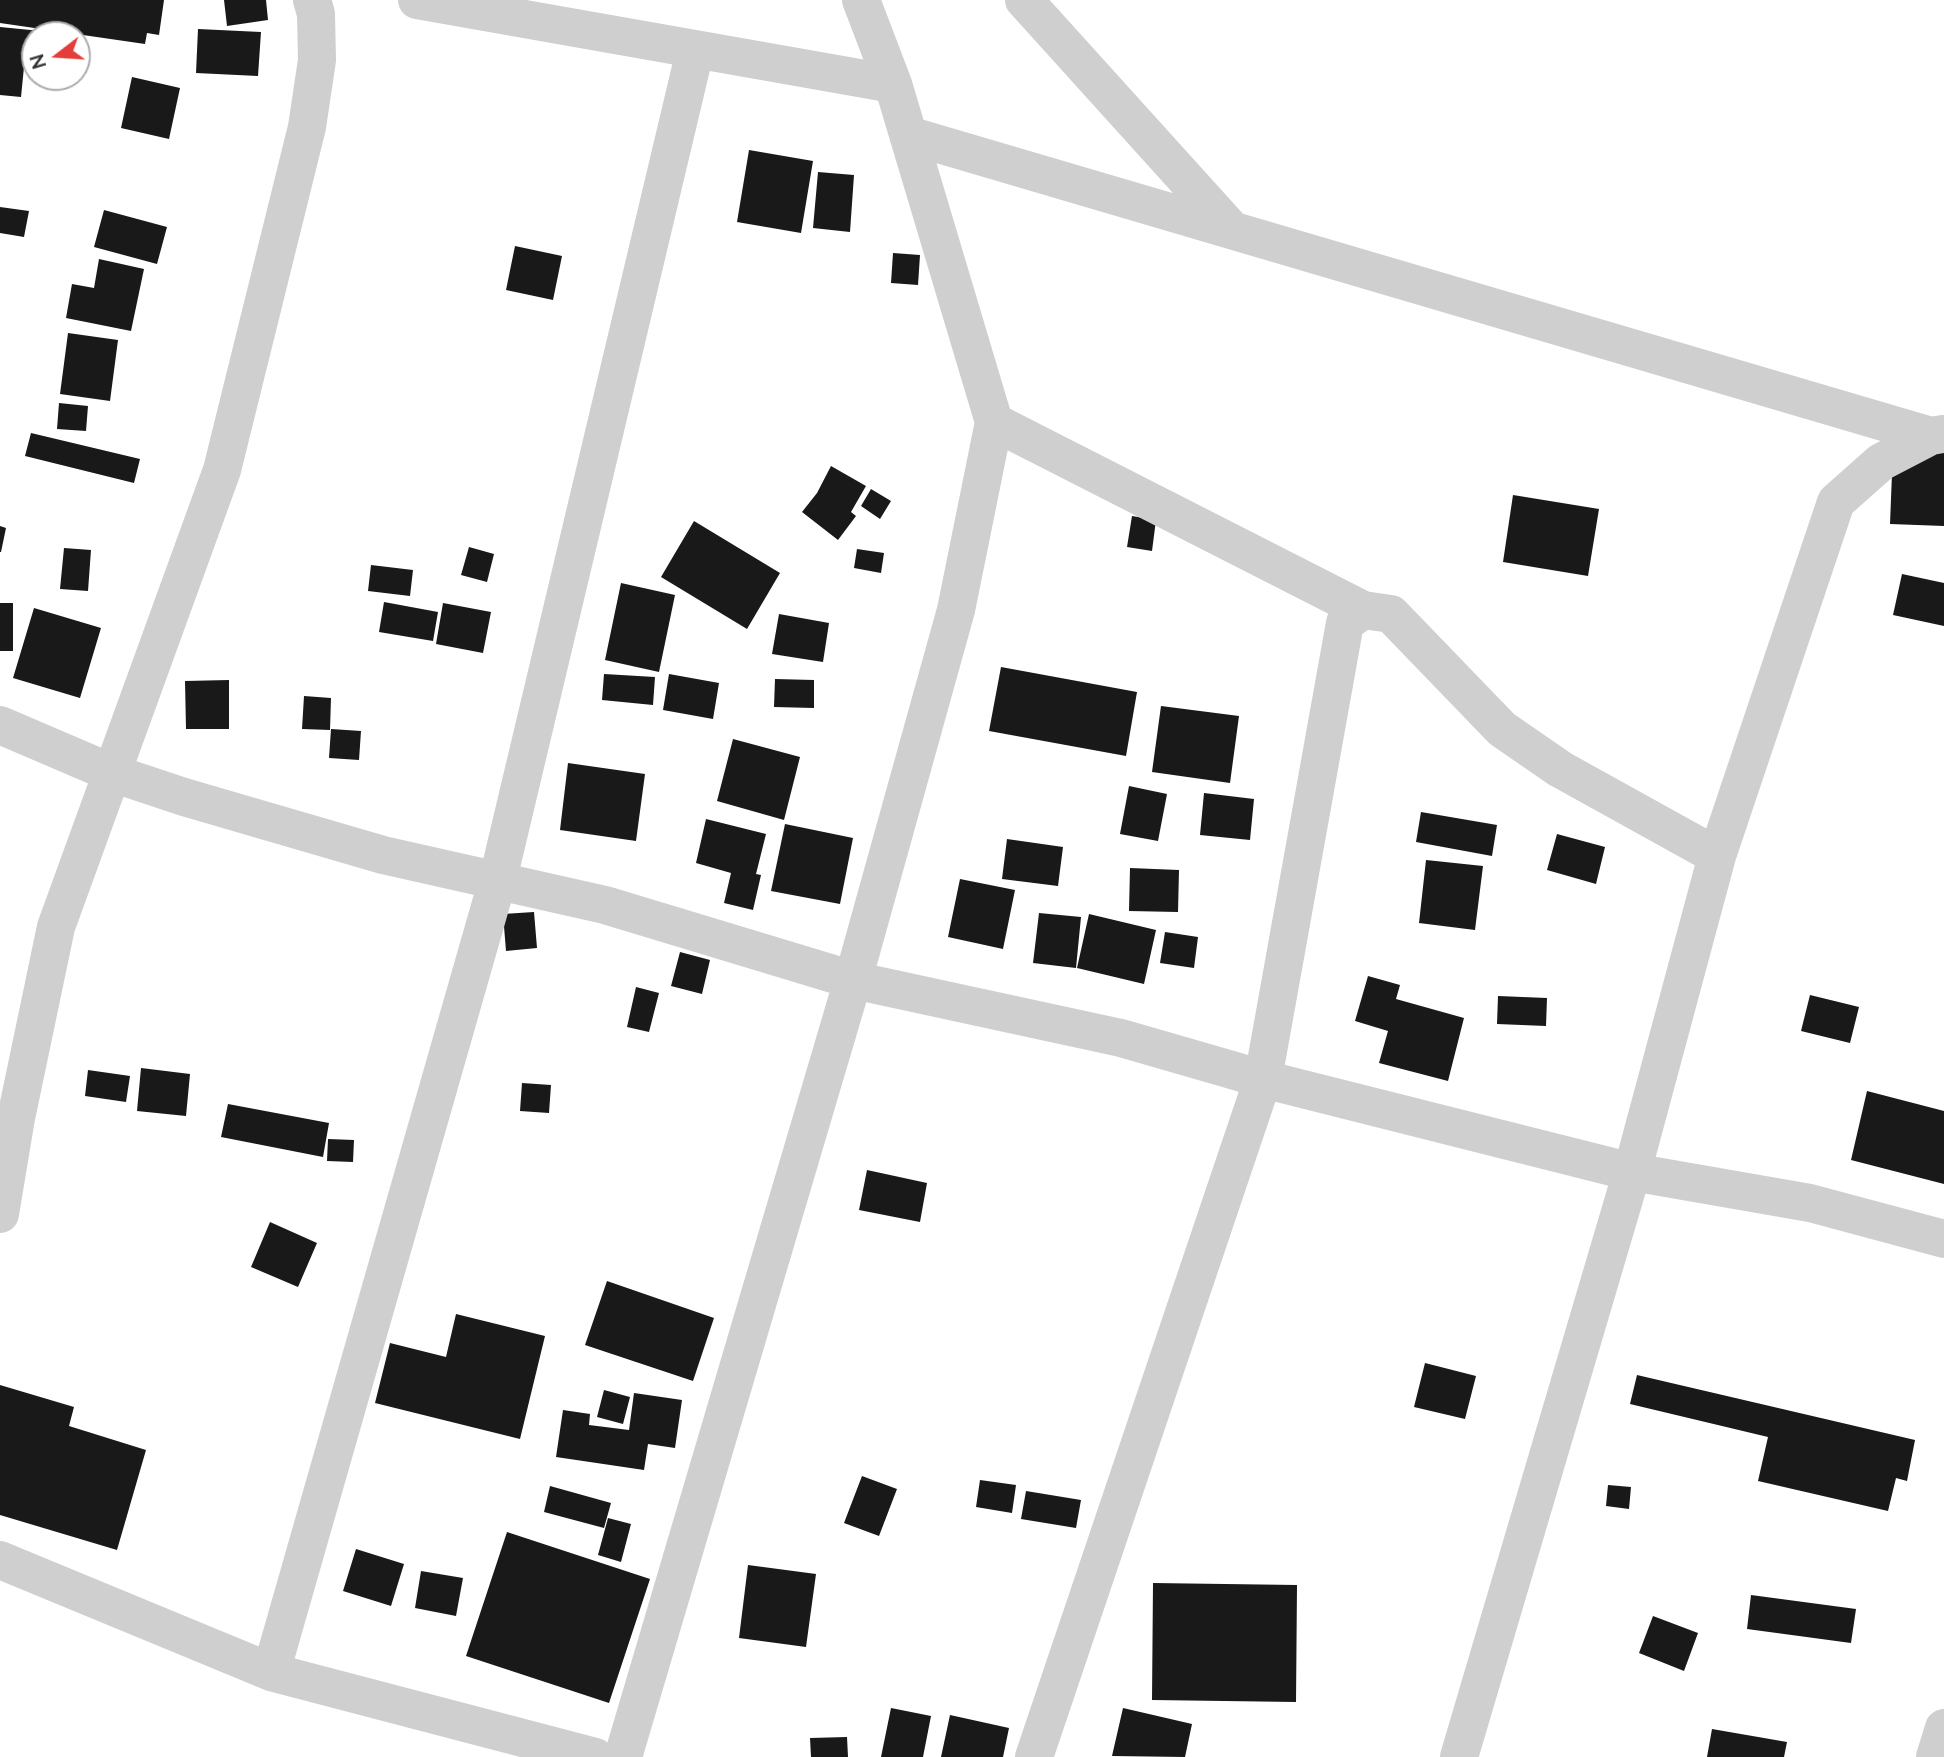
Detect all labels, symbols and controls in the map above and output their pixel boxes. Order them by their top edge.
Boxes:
north arrow [21,21,91,91]
text: N [24,51,51,72]

